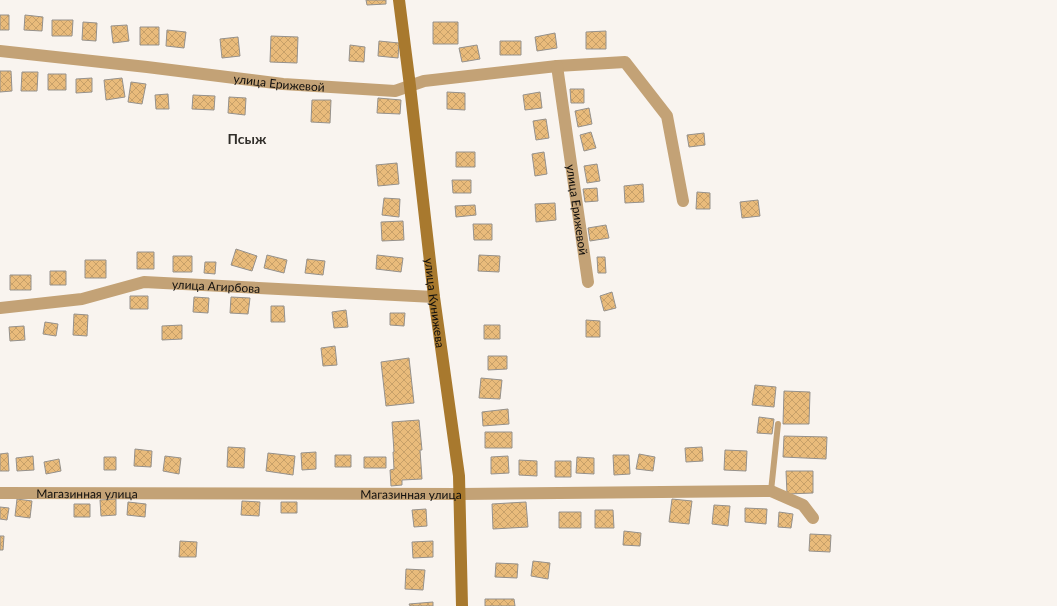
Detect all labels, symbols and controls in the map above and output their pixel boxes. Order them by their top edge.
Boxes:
street label: улица Ерижевой [233,70,325,94]
district label: Псыж [228,130,267,147]
street label: улица Ерижевой [564,163,592,256]
street label: улица Кунижева [422,257,449,349]
street label: улица Агирбова [172,276,261,296]
street label: Магазинная улица [36,486,138,501]
street label: Магазинная улица [360,486,462,502]

